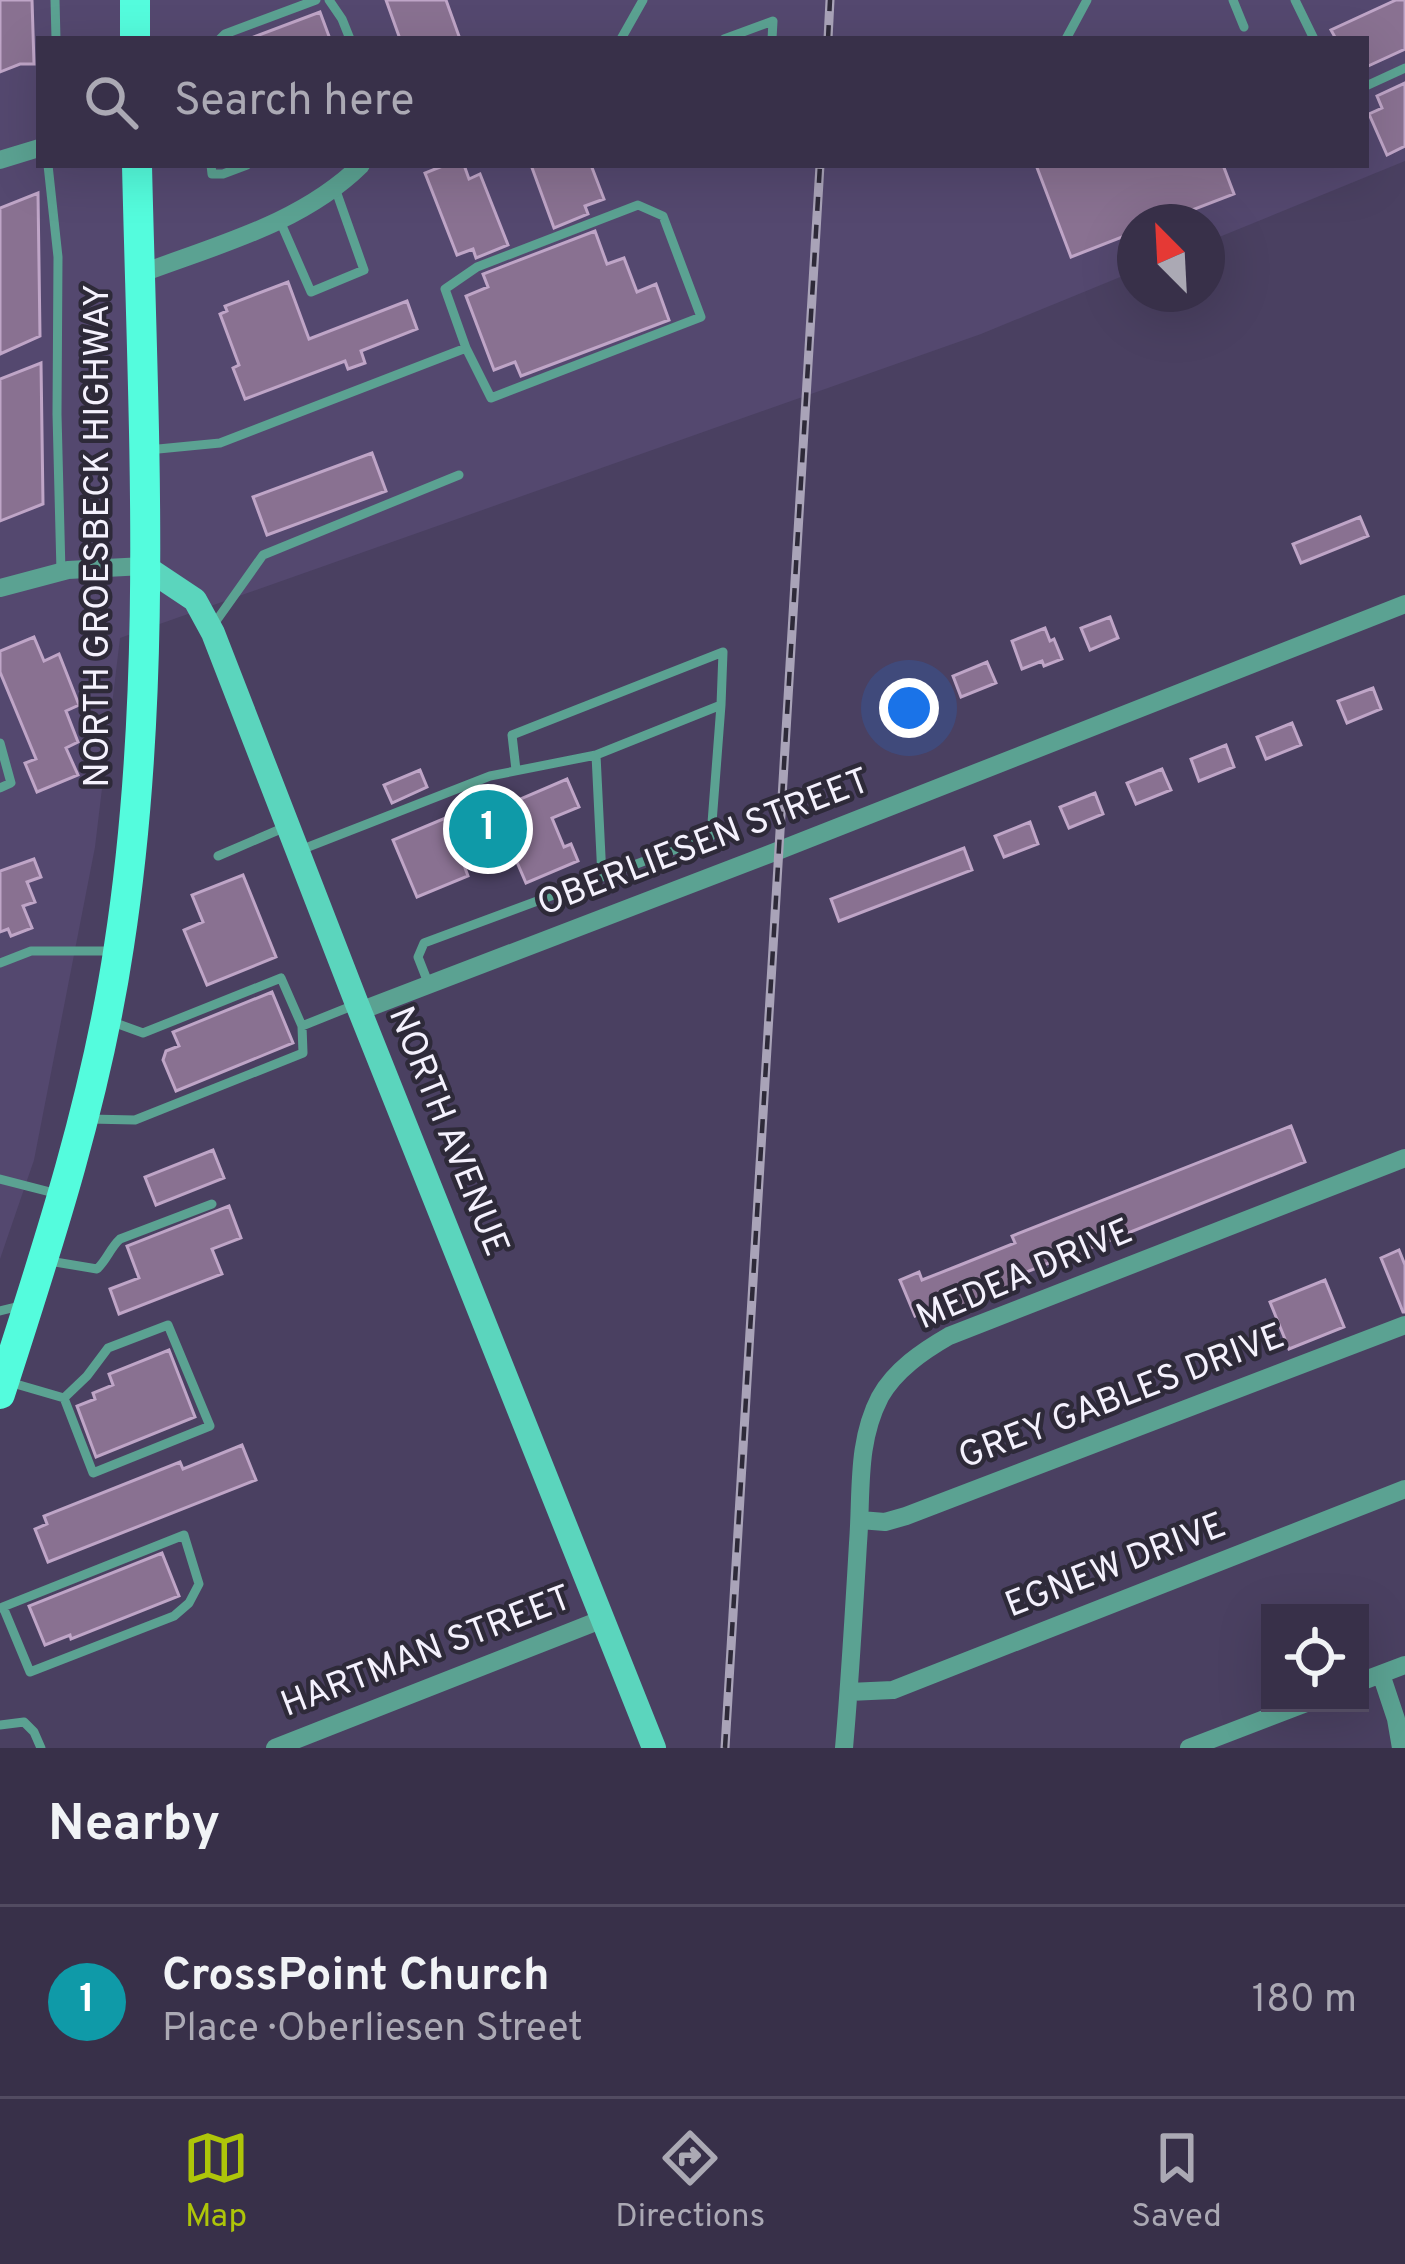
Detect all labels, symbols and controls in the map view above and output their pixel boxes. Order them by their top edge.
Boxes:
search box [36,36,1369,168]
icon: search [78,69,144,135]
text: Search here [174,74,414,131]
north arrow [1117,204,1225,312]
street label: NORTH GROESBECK HIGHWAY [76,284,122,788]
your location [879,678,939,738]
street label: OBERLIESEN STREET [531,759,877,929]
pin: 1 [449,784,527,874]
street label: NORTH AVENUE [376,1001,518,1263]
street label: MEDEA DRIVE [910,1210,1140,1342]
street label: GREY GABLES DRIVE [953,1315,1291,1481]
street label: EGNEW DRIVE [999,1504,1233,1630]
street label: HARTMAN STREET [275,1576,579,1730]
map controls [1261,1604,1369,1712]
button: locate [1261,1604,1369,1712]
text: Nearby [48,1794,220,1859]
text: CrossPoint Church [162,1949,550,2006]
text: 1 [79,1977,95,2026]
text: 180 m [1252,1977,1357,2026]
text: Place · Oberliesen Street [162,2006,583,2055]
tab: Map [183,2125,249,2239]
tab: Directions [615,2125,765,2239]
tab: Saved [1131,2125,1222,2239]

